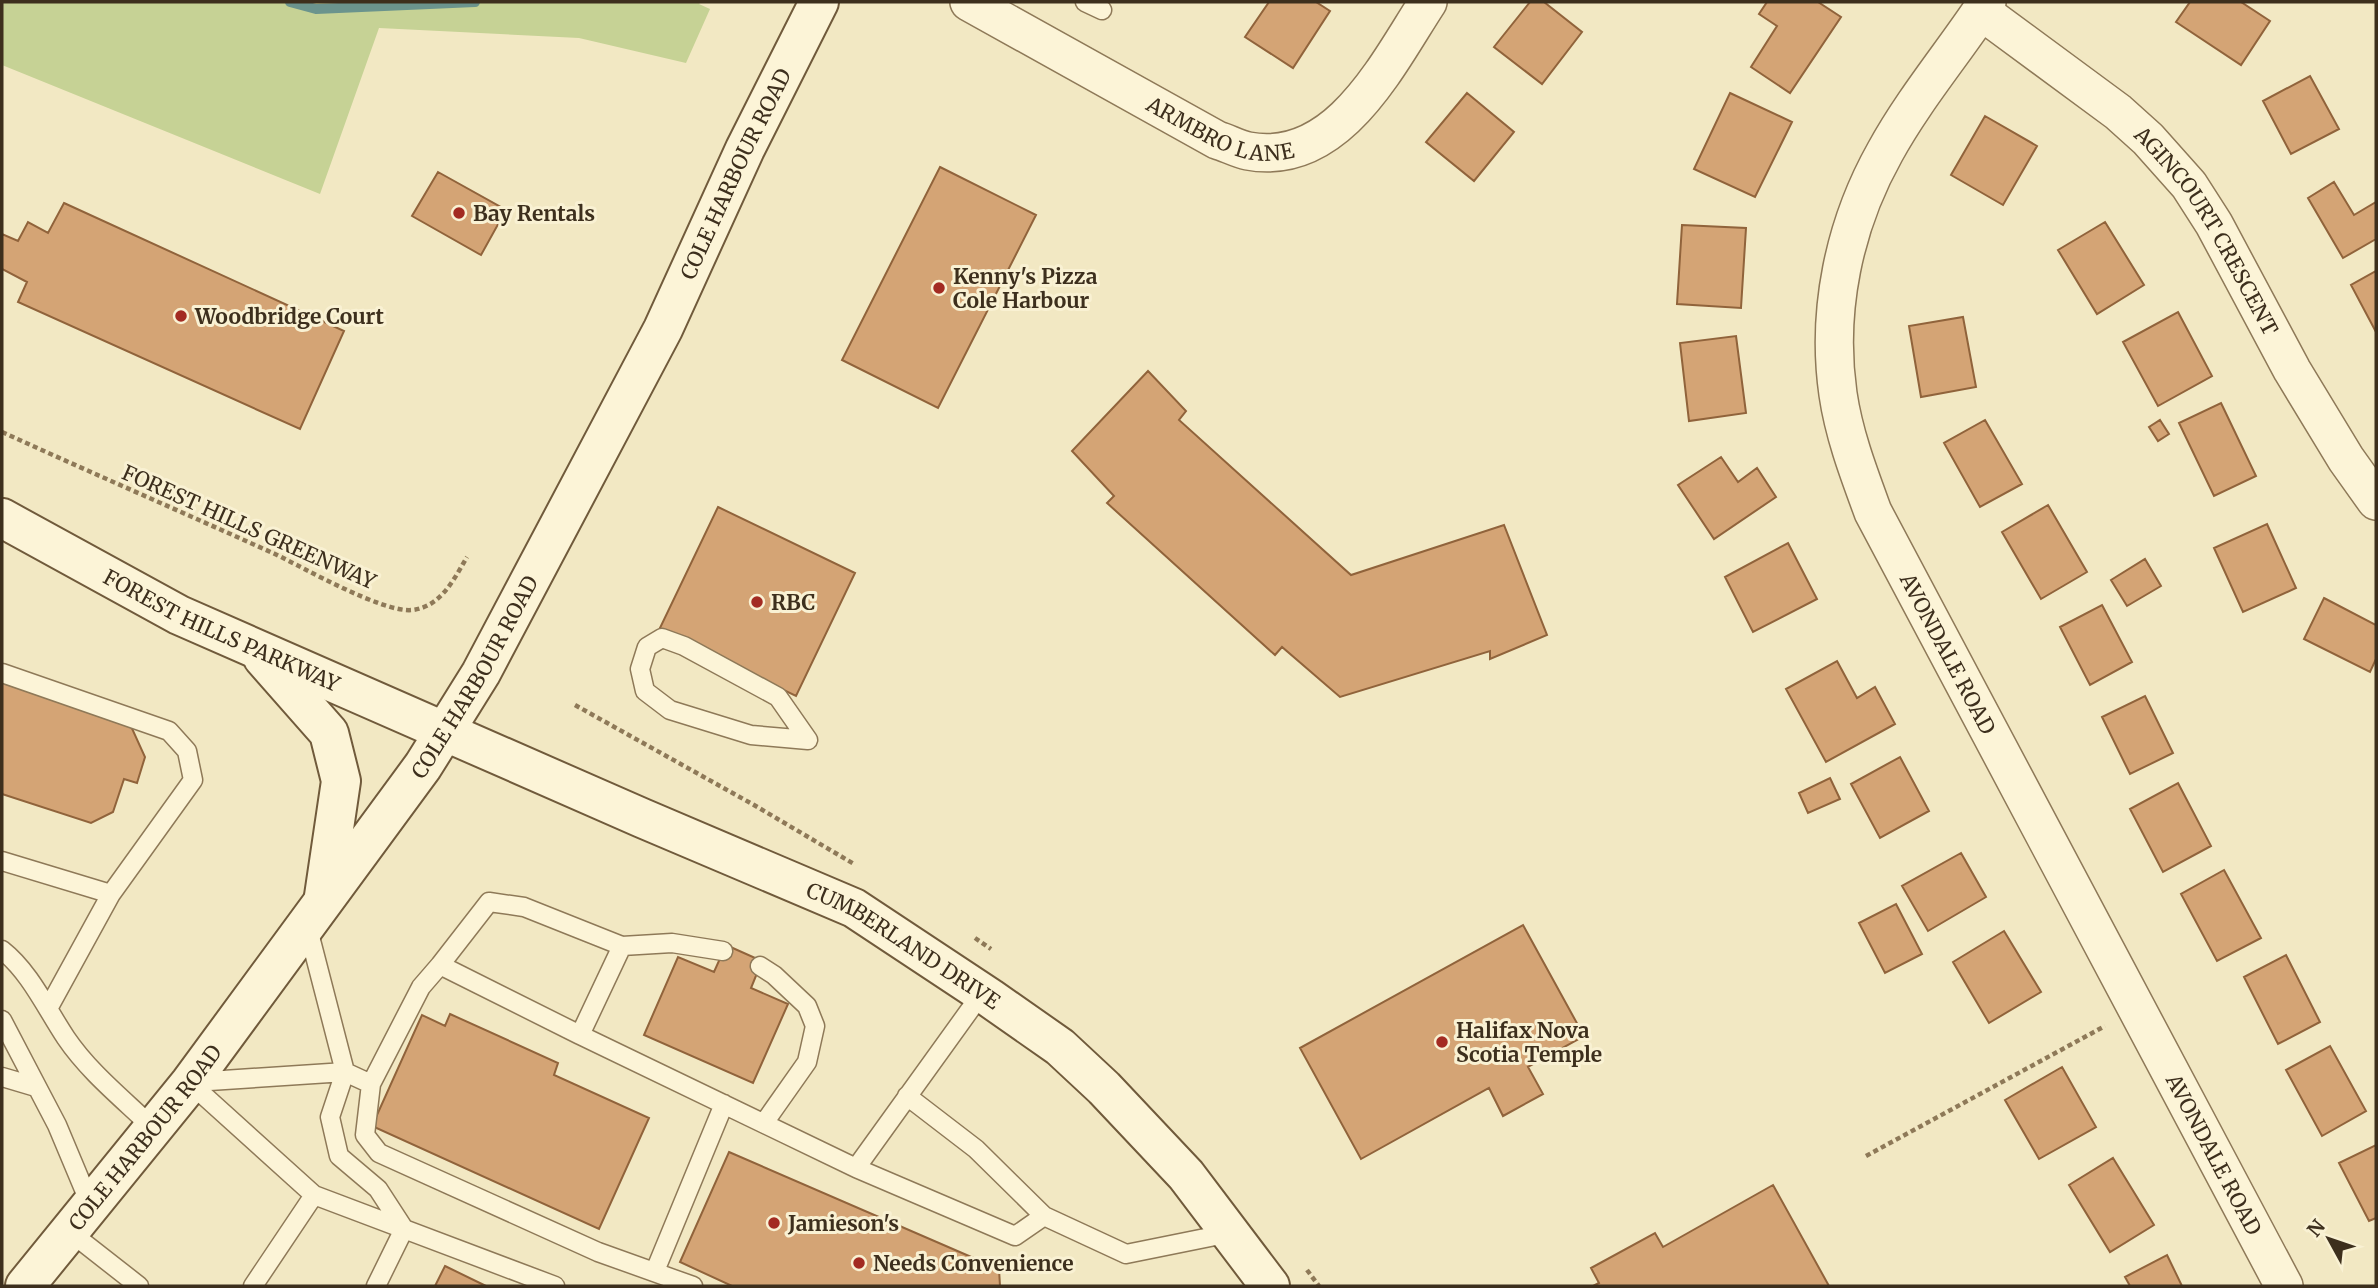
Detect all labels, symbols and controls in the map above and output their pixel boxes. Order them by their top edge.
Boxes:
street label: COLE HARBOUR ROAD [674,64,797,284]
street label: ARMBRO LANE [1141,90,1297,167]
street label: AGINCOURT CRESCENT [2129,120,2284,340]
place label: Bay Rentals [473,200,595,227]
marker: Bay Rentals [451,205,467,221]
place label: Kenny's Pizza Cole Harbour [953,263,1098,314]
marker: Kenny's Pizza Cole Harbour [931,280,947,296]
place label: Woodbridge Court [194,303,384,330]
marker: Woodbridge Court [173,308,189,324]
street label: FOREST HILLS GREENWAY [118,459,381,595]
street label: FOREST HILLS PARKWAY [99,563,345,698]
street label: AVONDALE ROAD [1894,568,2002,739]
street label: COLE HARBOUR ROAD [405,571,544,784]
place label: RBC [771,589,815,616]
marker: RBC [749,594,765,610]
street label: CUMBERLAND DRIVE [802,876,1006,1015]
place label: Halifax Nova Scotia Temple [1456,1017,1602,1068]
marker: Halifax Nova Scotia Temple [1434,1034,1450,1050]
street label: COLE HARBOUR ROAD [62,1039,227,1236]
street label: AVONDALE ROAD [2160,1068,2268,1240]
north arrow [2294,1204,2364,1274]
place label: Jamieson's [787,1210,899,1237]
marker: Jamieson's [766,1215,782,1231]
text: N [2302,1215,2330,1242]
place label: Needs Convenience [873,1250,1074,1277]
marker: Needs Convenience [851,1255,867,1271]

